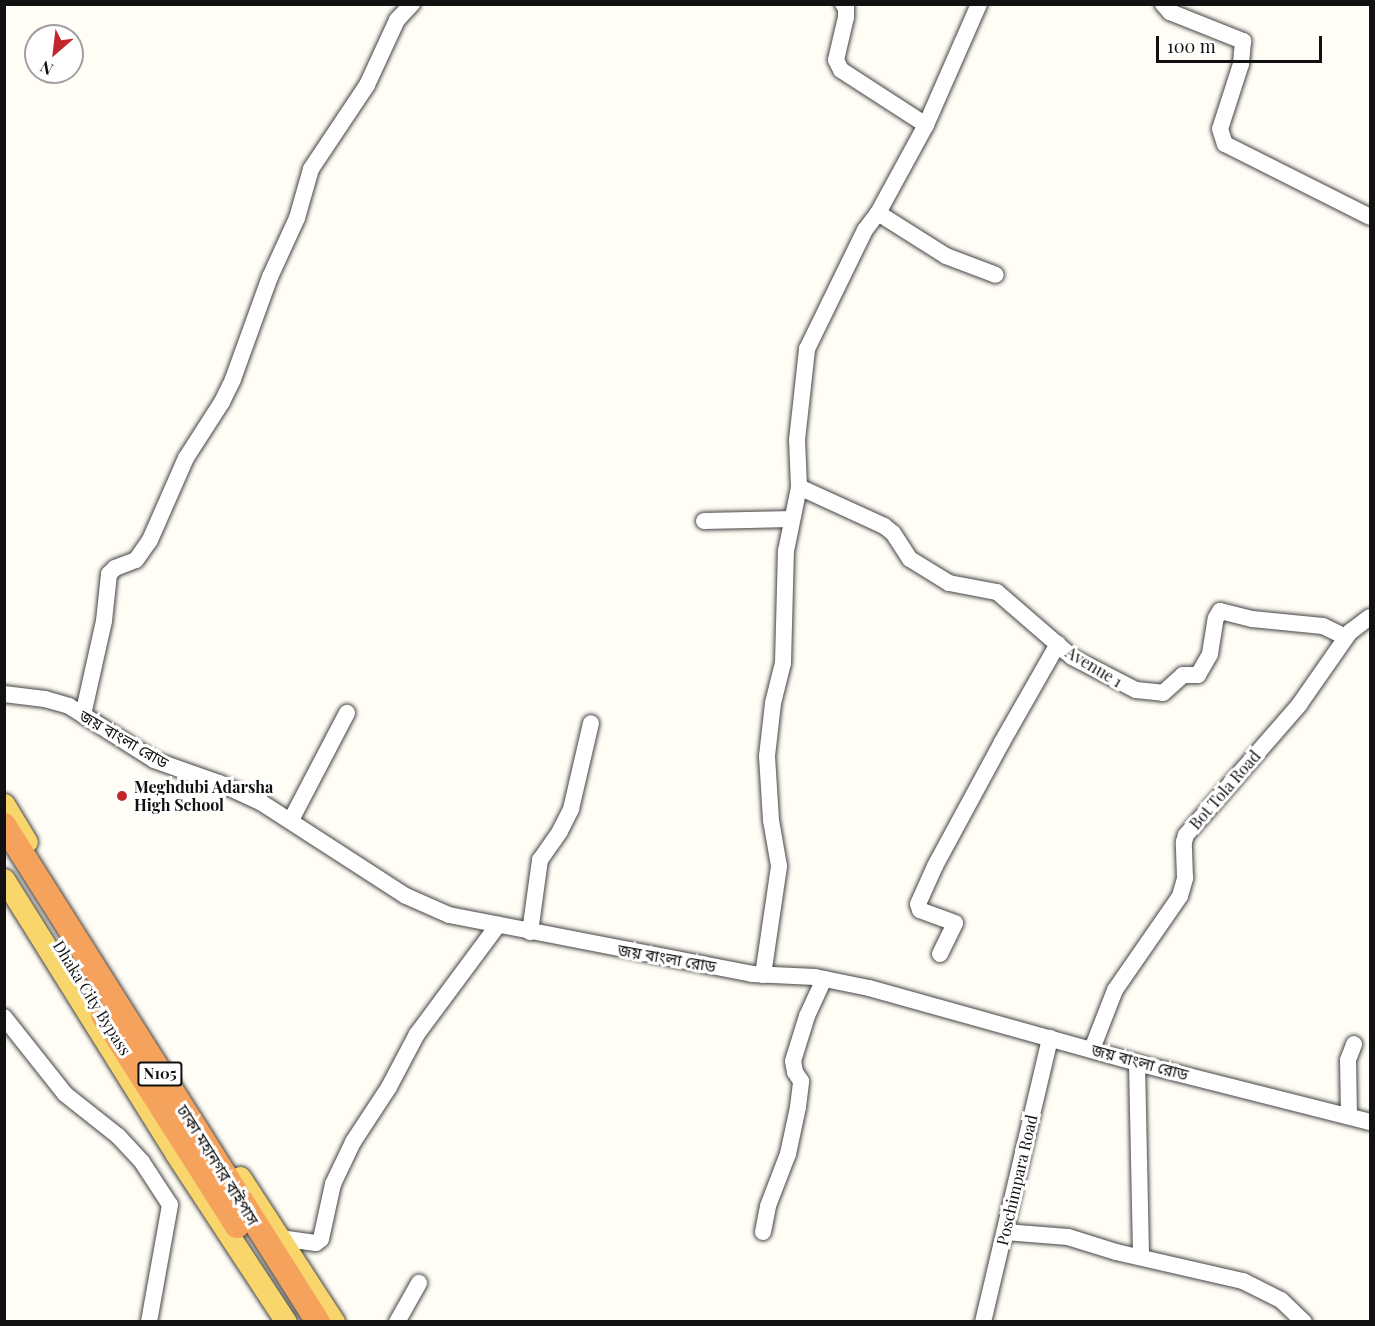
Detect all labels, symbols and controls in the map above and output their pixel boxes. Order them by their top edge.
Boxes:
north arrow [24,24,84,84]
scale bar [1159,24,1326,62]
text: 100 m [1167,34,1216,58]
text: N [36,57,56,81]
street label: Avenue 1 [1062,643,1126,691]
street label: জয় বাংলা রোড [76,706,172,772]
street label: Bot Tola Road [1185,746,1265,834]
place label: Meghdubi Adarsha High School [134,777,274,815]
marker: Meghdubi Adarsha High School [115,789,129,803]
street label: Dhaka City Bypass [49,937,135,1059]
street label: জয় বাংলা রোড [616,940,718,976]
street label: জয় বাংলা রোড [1089,1040,1191,1084]
road number: N105 [136,1062,184,1086]
street label: ঢাকা মহানগর বাইপাস [173,1101,263,1229]
street label: Poschimpara Road [993,1113,1041,1247]

